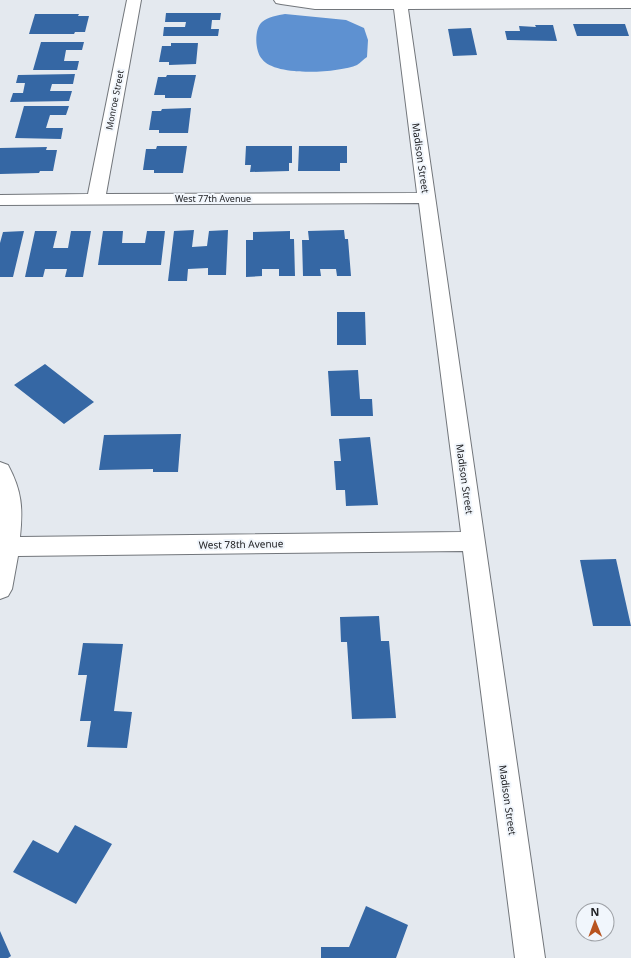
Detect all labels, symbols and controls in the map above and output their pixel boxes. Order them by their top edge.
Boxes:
street label: Monroe Street [102,68,127,131]
street label: Madison Street [409,122,433,194]
street label: West 77th Avenue [175,192,251,205]
street label: Madison Street [453,443,477,515]
street label: West 78th Avenue [199,536,284,552]
street label: Madison Street [496,764,520,836]
north arrow [575,902,615,942]
text: N [590,904,599,919]

